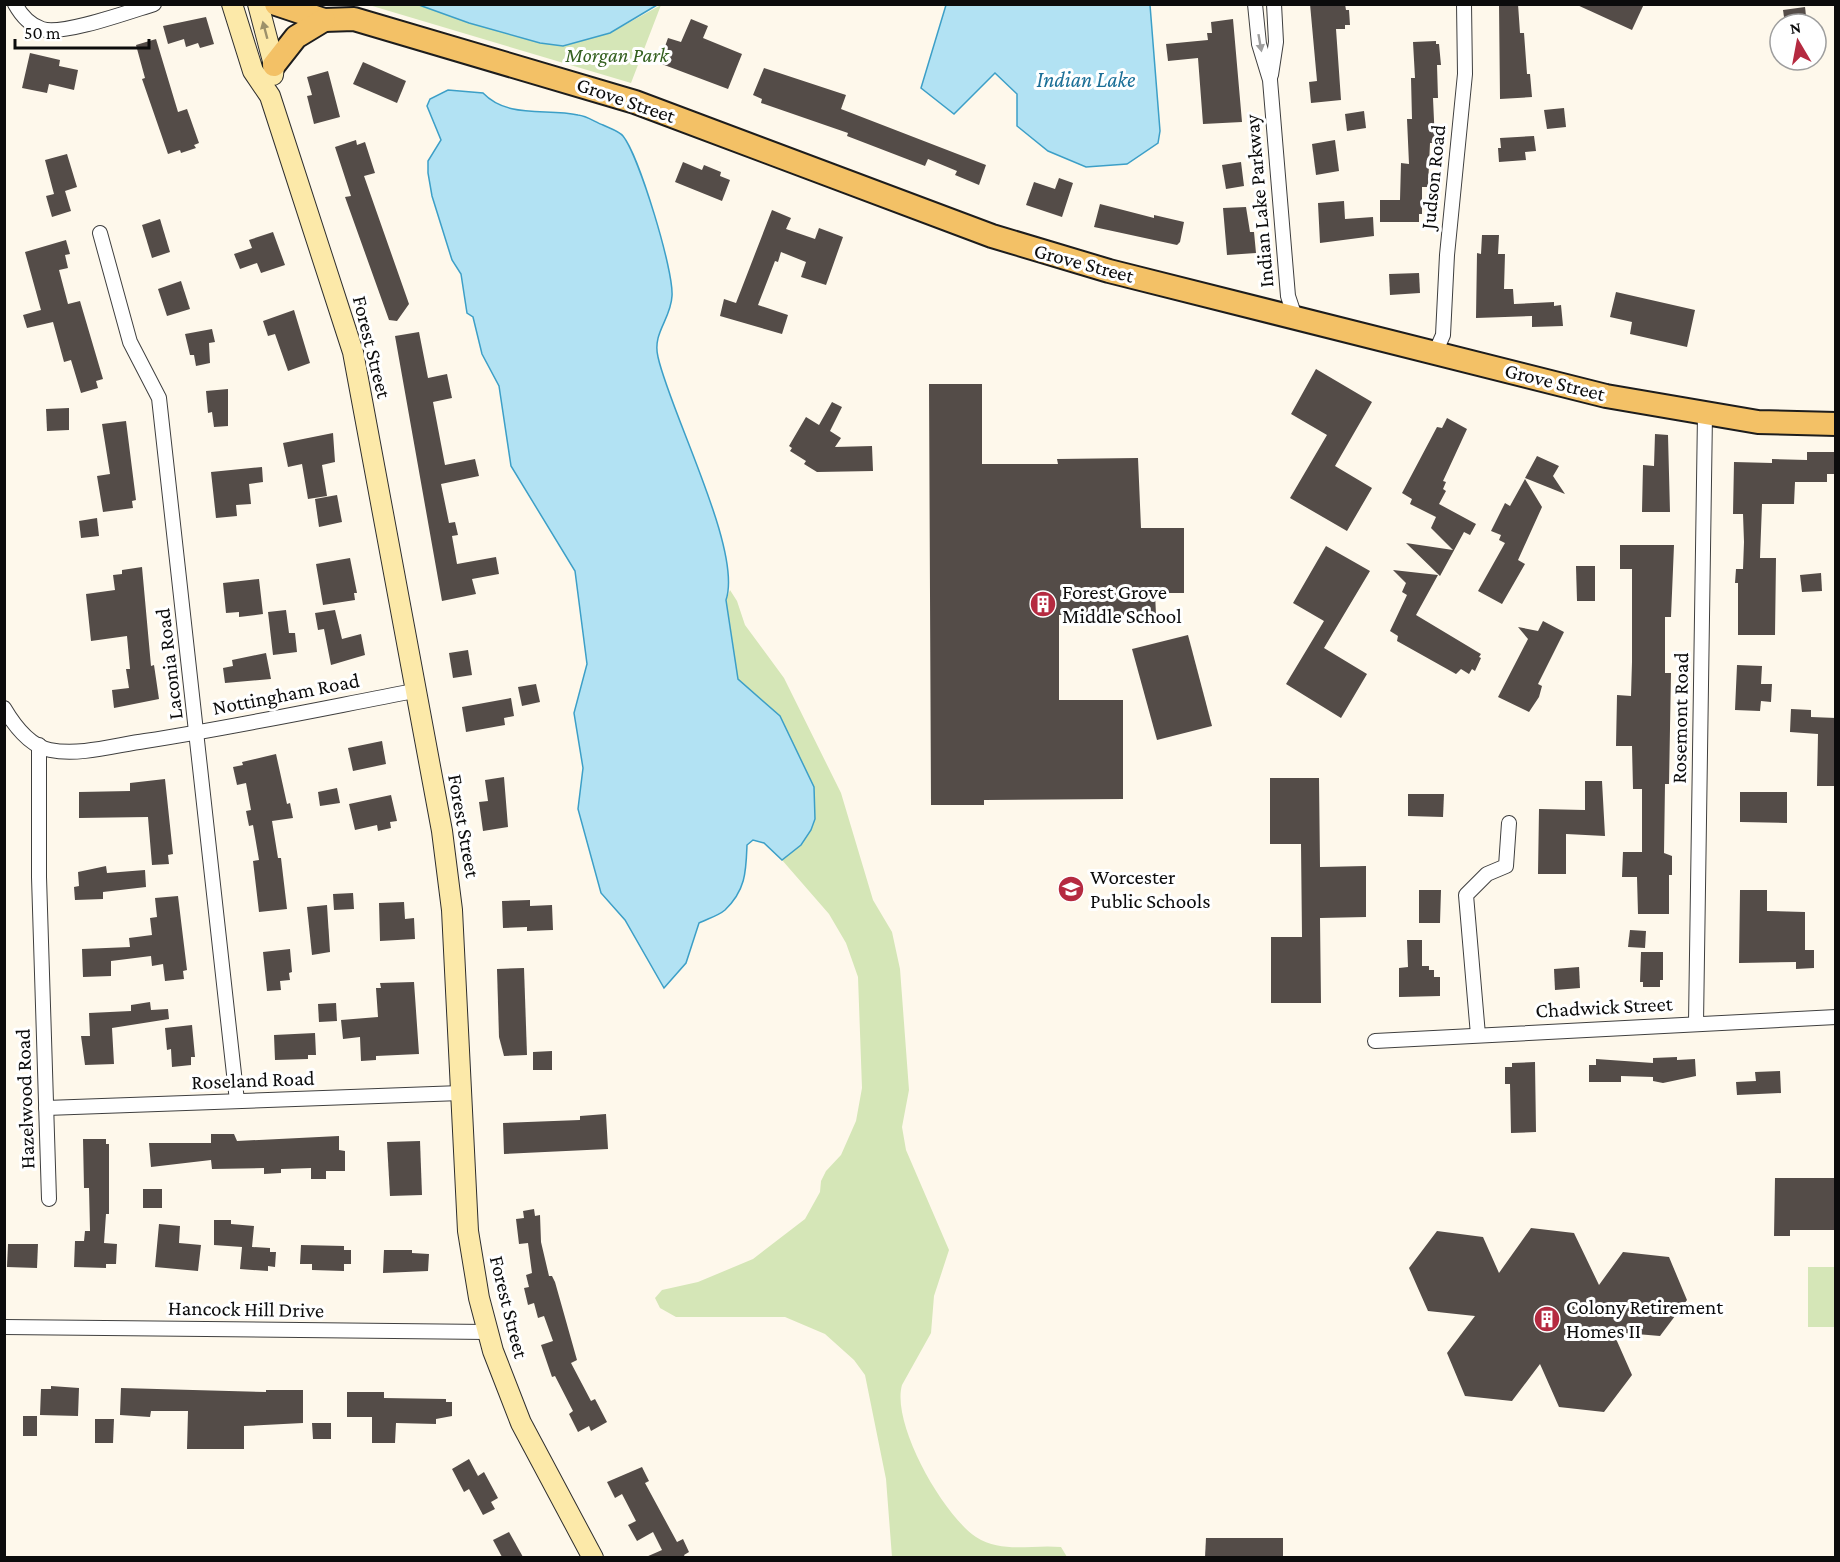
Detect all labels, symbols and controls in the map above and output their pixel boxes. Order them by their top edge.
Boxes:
scale bar [15,12,148,50]
north arrow [1768,12,1828,72]
text: N [1789,18,1802,37]
one-way arrow [259,20,269,39]
text: 50 m [24,23,61,43]
one-way arrow [1256,34,1265,53]
park label: Morgan Park [564,43,670,67]
water label: Indian Lake [1037,67,1136,92]
street label: Grove Street [574,72,679,128]
street label: Indian Lake Parkway [1239,113,1279,289]
street label: Judson Road [1415,124,1450,232]
street label: Grove Street [1031,238,1138,288]
street label: Forest Street [348,293,397,402]
street label: Grove Street [1502,358,1609,406]
place label: Forest Grove Middle School [1062,580,1182,628]
building icon: Forest Grove Middle School [1028,589,1058,619]
street label: Laconia Road [150,607,188,721]
street label: Rosemont Road [1667,652,1693,784]
street label: Nottingham Road [210,668,362,720]
street label: Forest Street [443,772,485,881]
place label: Worcester Public Schools [1090,865,1210,913]
school or university icon: Worcester Public Schools [1056,874,1086,904]
street label: Chadwick Street [1535,991,1674,1023]
street label: Hazelwood Road [11,1028,39,1170]
street label: Roseland Road [191,1066,315,1094]
street label: Forest Street [485,1253,534,1362]
place label: Colony Retirement Homes II [1566,1295,1724,1343]
street label: Hancock Hill Drive [168,1296,324,1322]
building icon: Colony Retirement Homes II [1532,1304,1562,1334]

